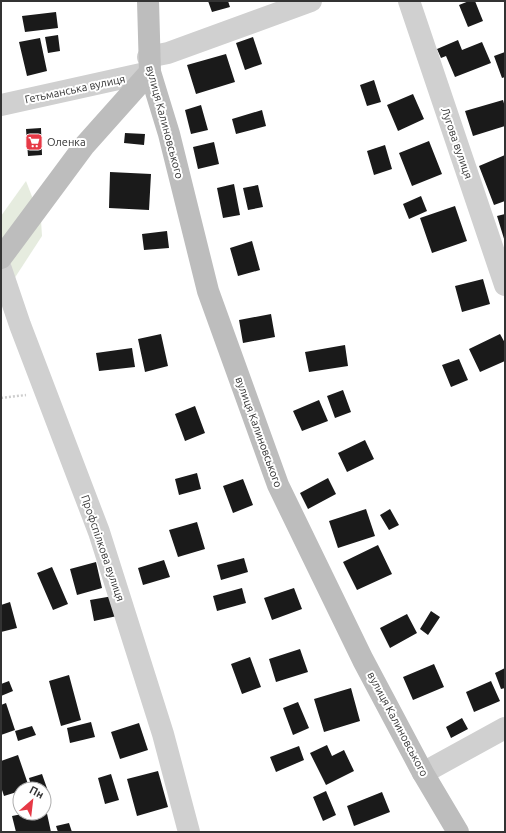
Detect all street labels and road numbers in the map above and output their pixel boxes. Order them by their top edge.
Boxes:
street label: вулиця Калиновського [144,64,186,180]
street label: Гетьманська вулиця [24,73,126,105]
street label: Лугова вулиця [439,106,475,180]
street label: вулиця Калиновського [233,375,285,489]
street label: Профспілкова вулиця [79,493,127,603]
street label: вулиця Калиновського [365,670,431,778]

